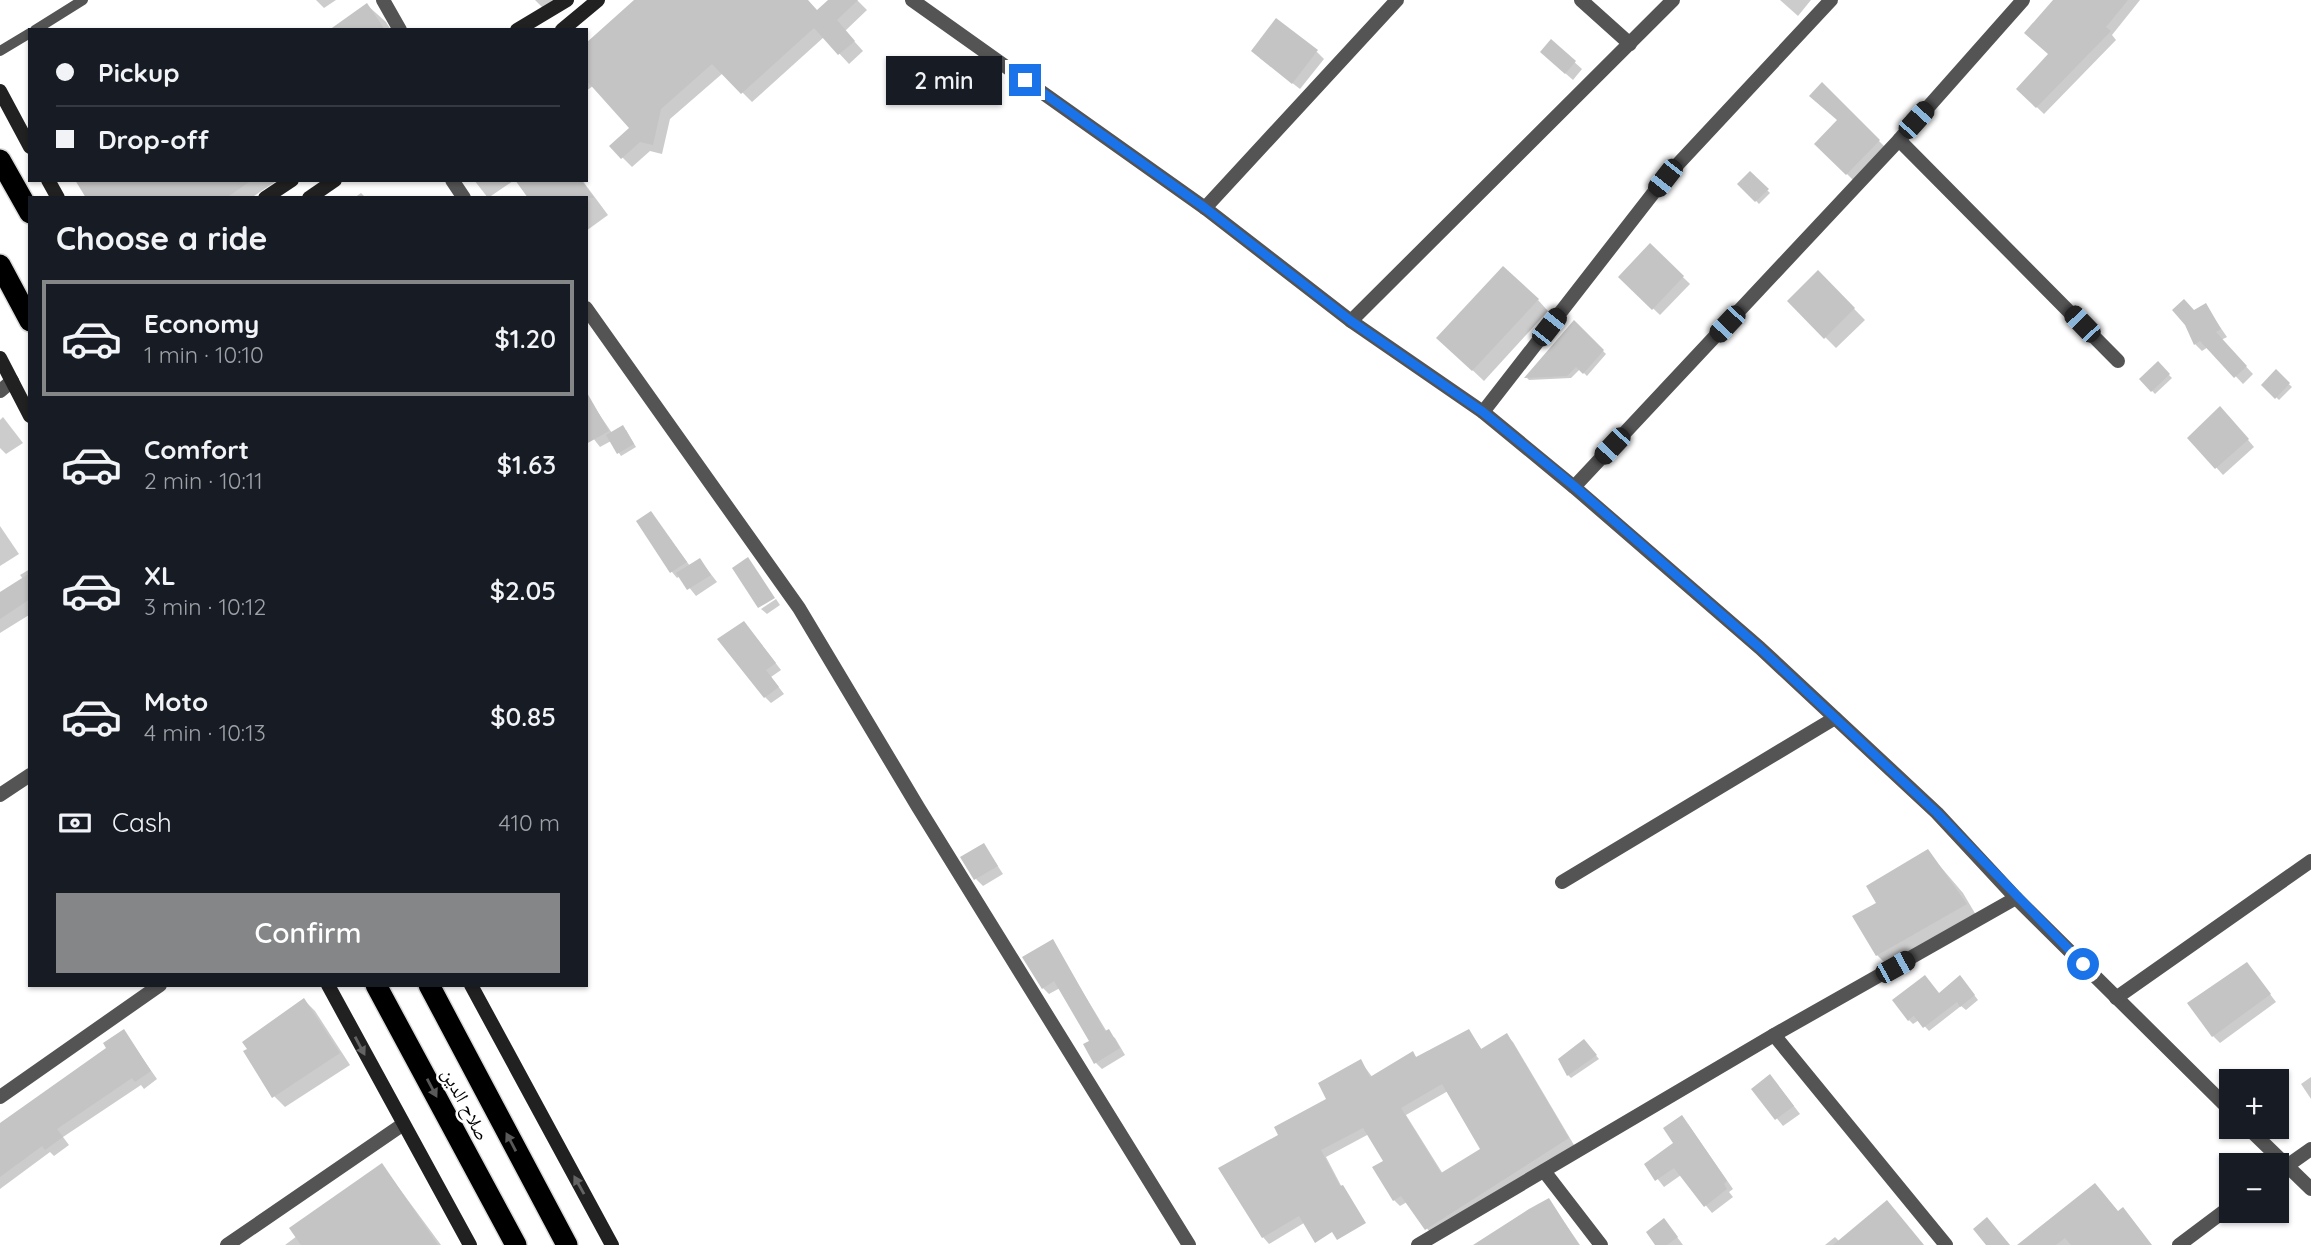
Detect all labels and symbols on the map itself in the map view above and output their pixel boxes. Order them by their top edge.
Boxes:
callout: 2 min [885,56,1000,104]
route end [1009,64,1041,96]
car [1895,97,1938,143]
car [1644,155,1687,201]
car [1705,301,1750,347]
car [2060,302,2105,346]
car [1528,304,1571,350]
car [1590,423,1635,469]
car [1872,948,1919,986]
route start [2067,948,2099,980]
one-way arrow [354,1036,366,1056]
street label: صلاح الدين [437,1063,495,1145]
one-way arrow [426,1078,438,1098]
one-way arrow [506,1132,517,1152]
one-way arrow [573,1175,585,1195]

